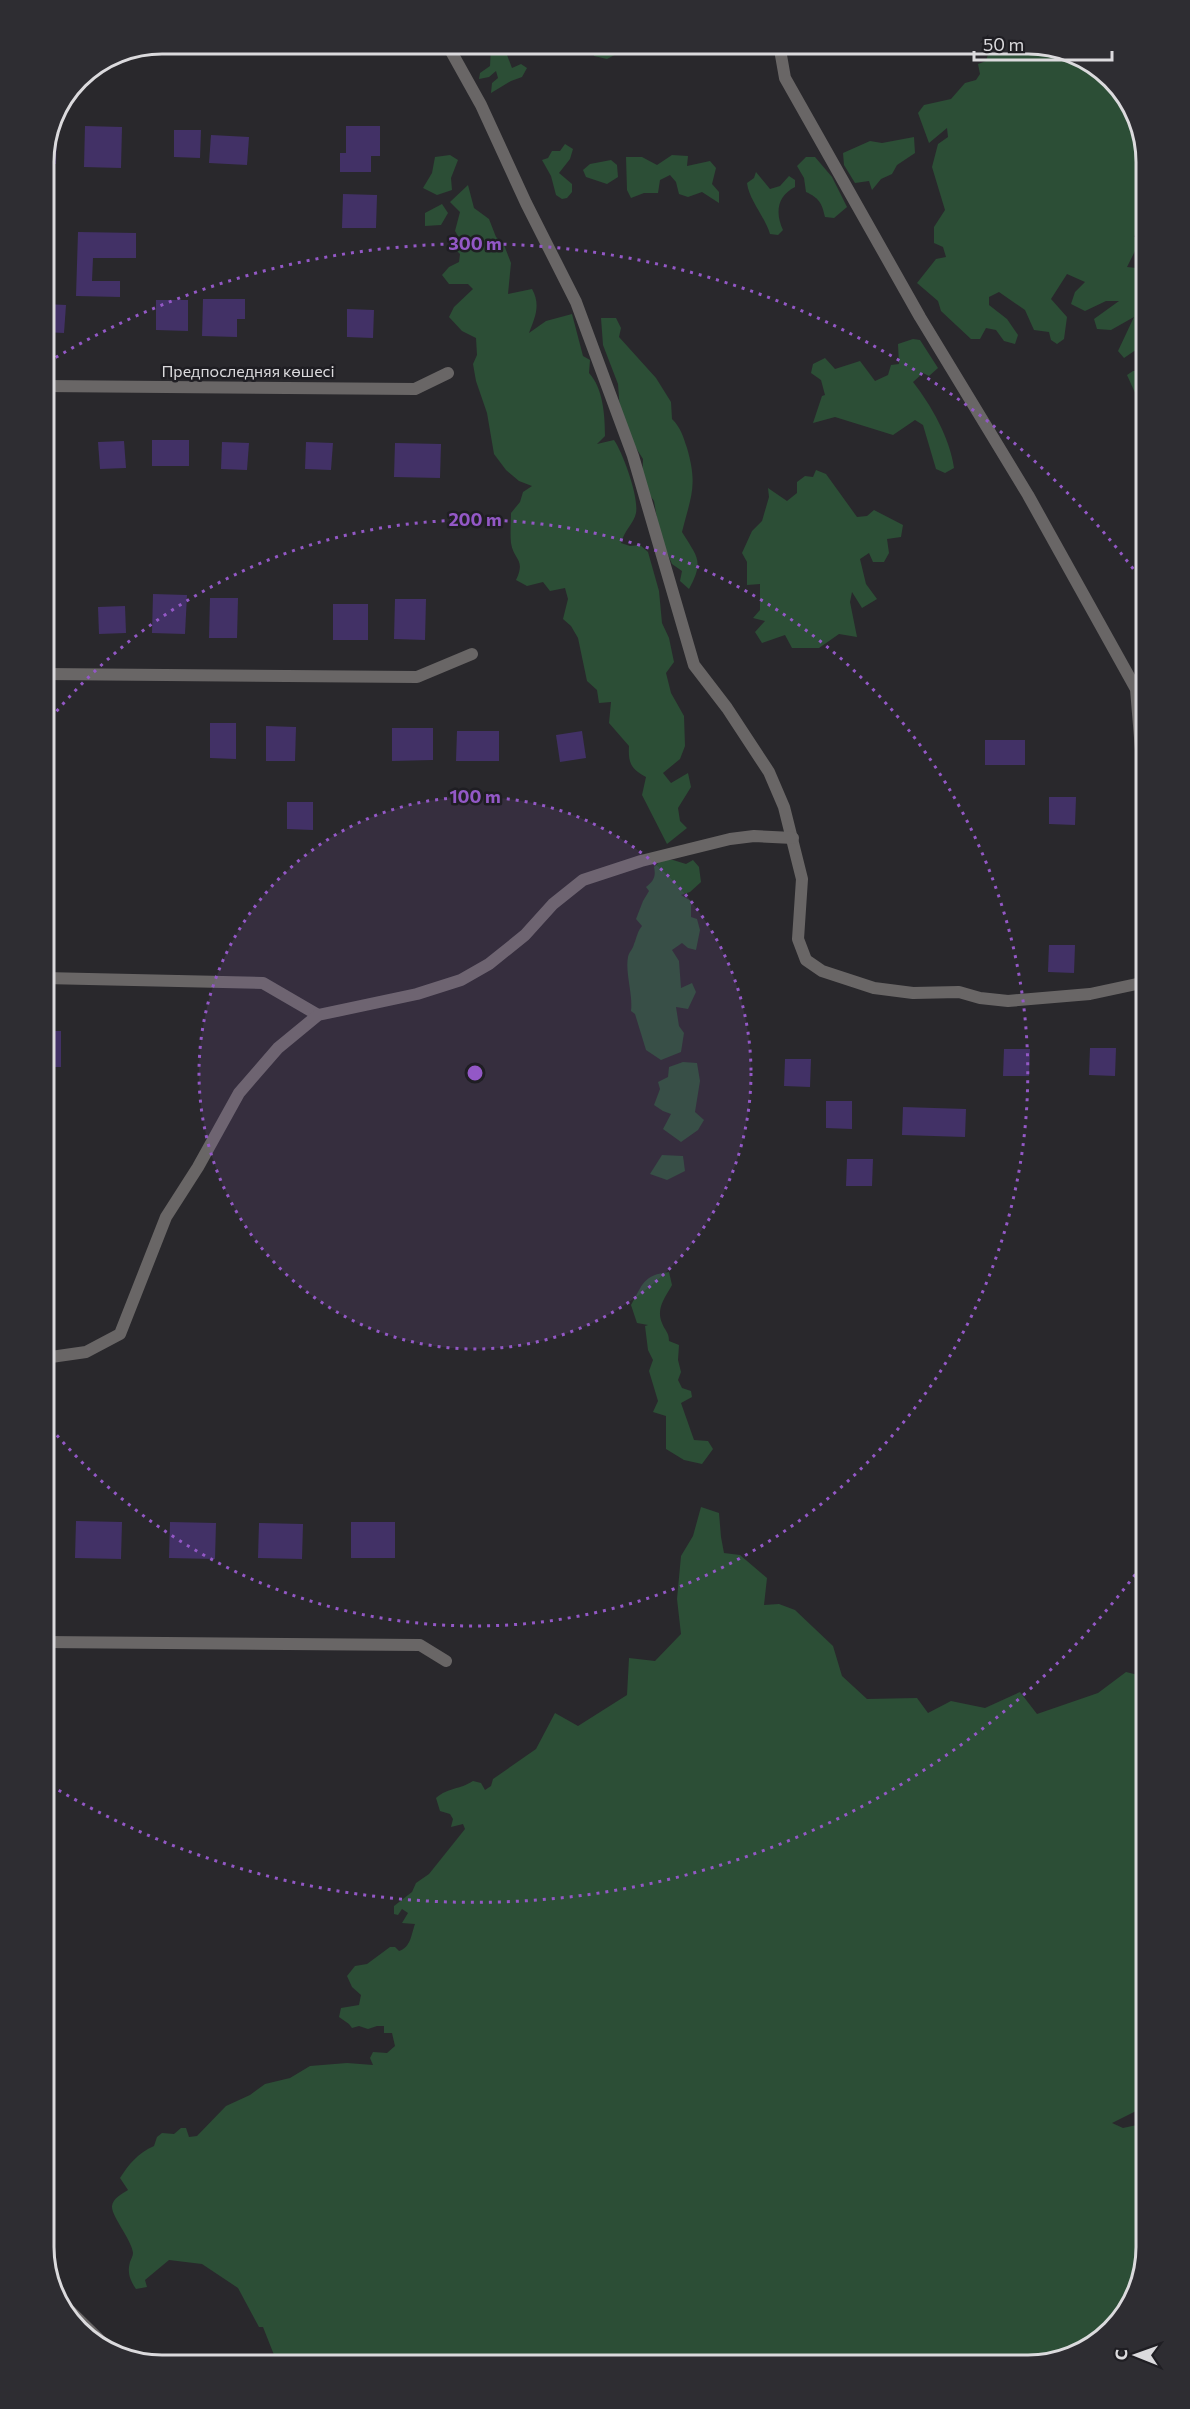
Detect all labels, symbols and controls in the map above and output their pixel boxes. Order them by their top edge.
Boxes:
scale bar [974,24,1112,62]
text: 50 m [983,33,1024,55]
text: 300 m [448,232,502,254]
street label: Предпоследняя көшесі [161,361,335,380]
text: 200 m [448,508,502,530]
text: 100 m [449,785,501,807]
centre of rings [465,1063,485,1083]
north arrow [1106,2325,1166,2385]
text: С [1111,2349,1130,2360]

